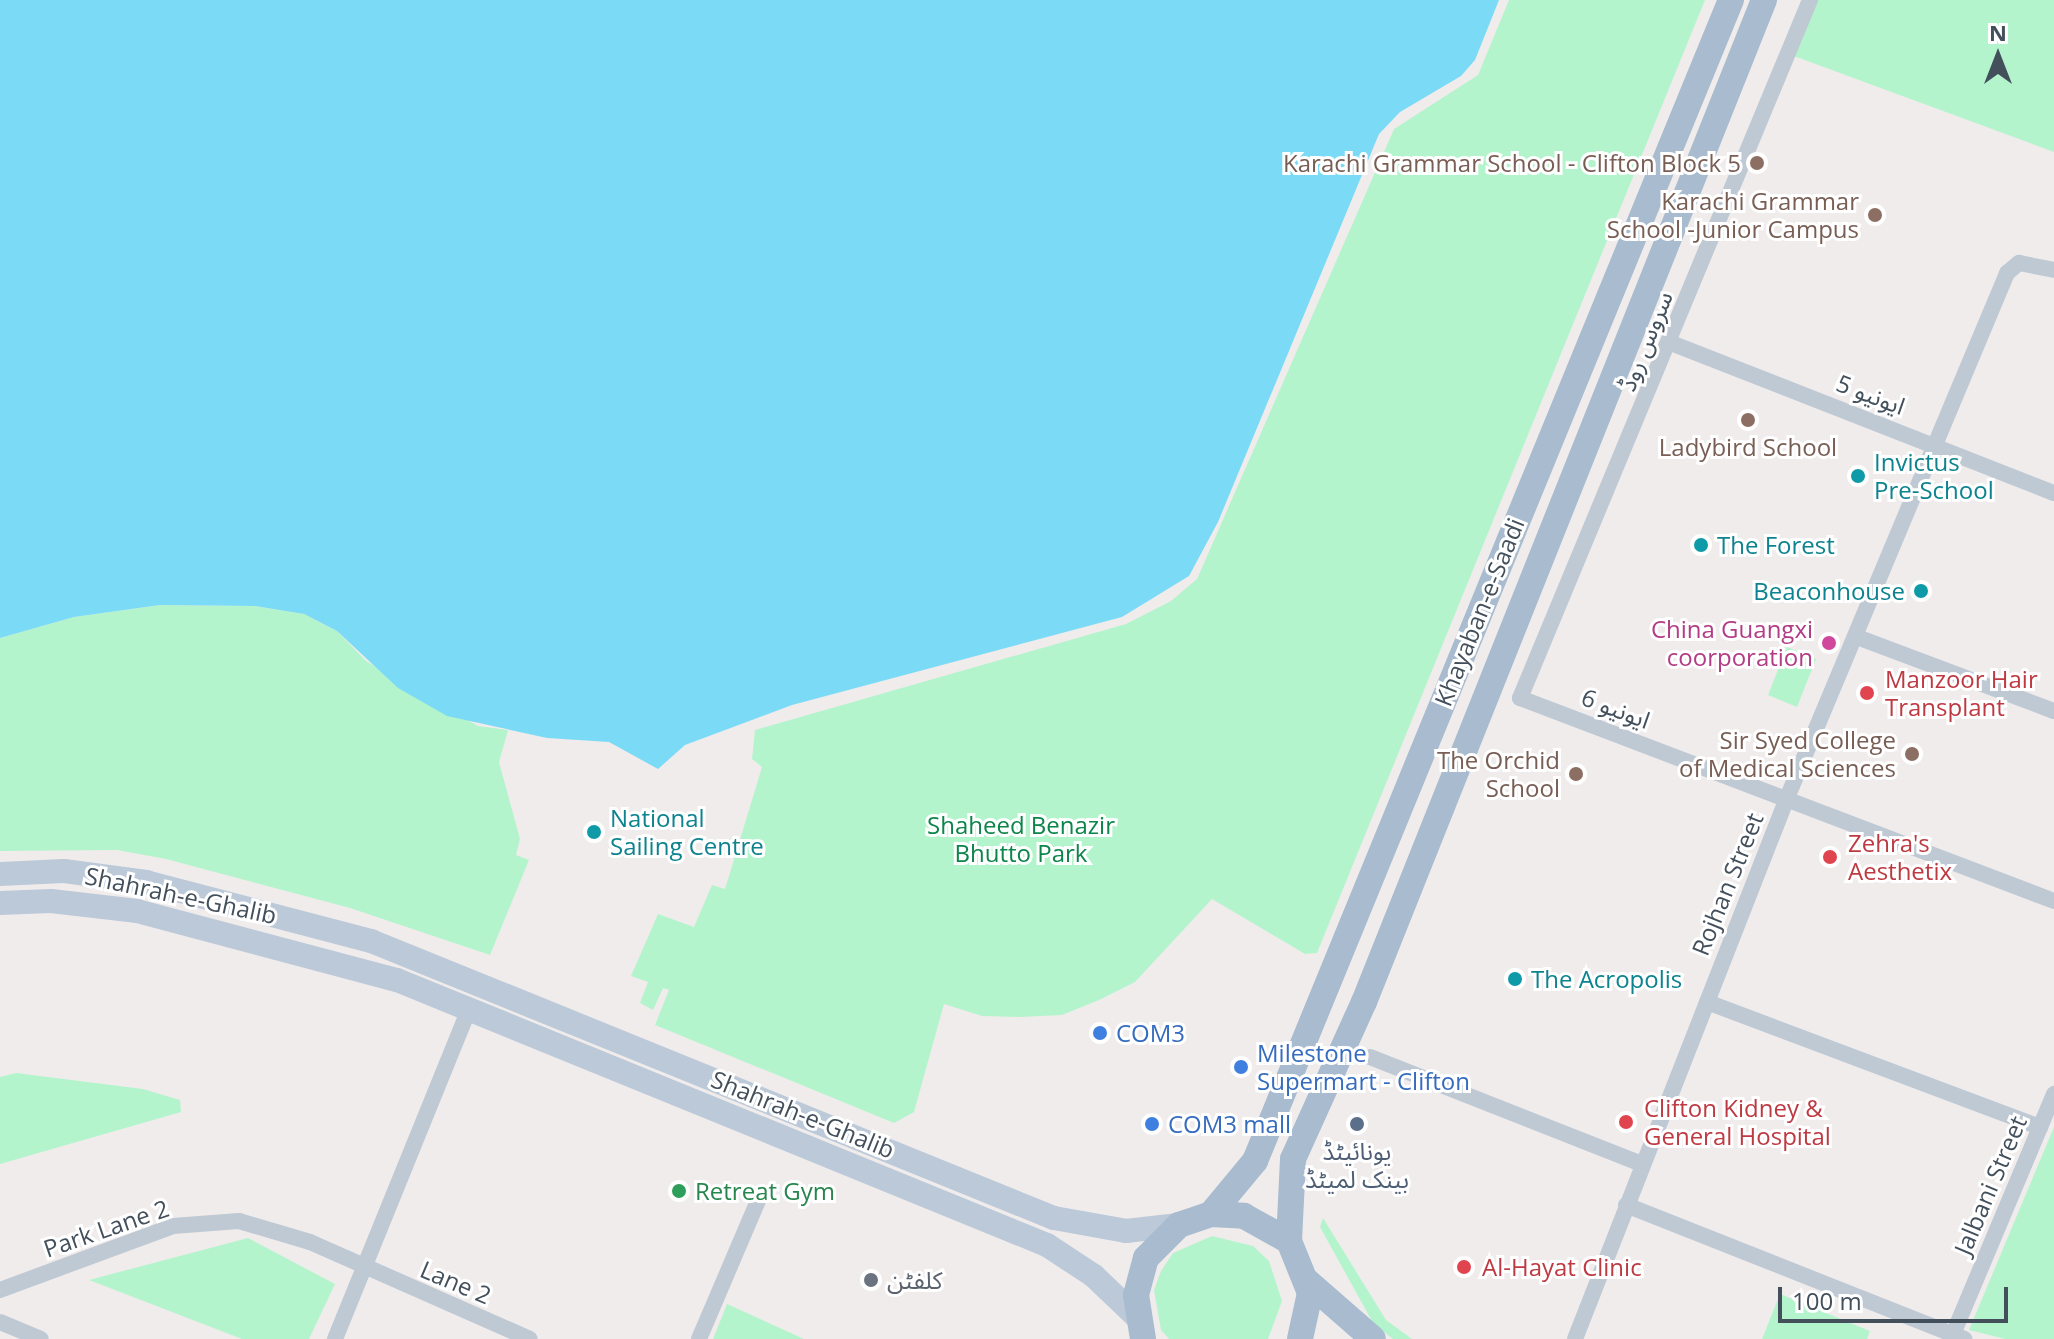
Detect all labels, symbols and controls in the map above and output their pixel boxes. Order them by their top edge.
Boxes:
north arrow [1958,16,2038,96]
text: N [1989,17,2007,47]
place label: Karachi Grammar School - Clifton Block 5 [1283,149,1741,177]
marker: Karachi Grammar School - Clifton Block 5 [1748,154,1766,172]
place label: Karachi Grammar School -Junior Campus [1607,187,1859,243]
marker: Karachi Grammar School -Junior Campus [1866,206,1884,224]
street label: سروس روڈ [1612,287,1678,395]
street label: ایونیو 5 [1833,368,1909,420]
marker: Ladybird School [1739,411,1757,429]
place label: Ladybird School [1659,433,1837,461]
place label: Invictus Pre-School [1874,448,1994,504]
marker: Invictus Pre-School [1849,467,1867,485]
street label: Khayaban-e-Saadi [1428,514,1530,710]
place label: The Forest [1717,531,1835,559]
marker: The Forest [1692,536,1710,554]
place label: Beaconhouse [1753,577,1905,605]
marker: Beaconhouse [1912,582,1930,600]
place label: China Guangxi coorporation [1651,615,1813,671]
marker: China Guangxi coorporation [1820,634,1838,652]
place label: Manzoor Hair Transplant [1885,665,2038,721]
street label: ایونیو 6 [1578,682,1654,734]
marker: Manzoor Hair Transplant [1856,682,1878,704]
place label: Sir Syed College of Medical Sciences [1679,726,1896,782]
marker: Sir Syed College of Medical Sciences [1903,745,1921,763]
place label: The Orchid School [1437,746,1560,802]
marker: The Orchid School [1567,765,1585,783]
place label: National Sailing Centre [610,804,764,860]
street label: Rojhan Street [1685,808,1769,960]
park label: Shaheed Benazir Bhutto Park [927,811,1115,867]
marker: National Sailing Centre [585,823,603,841]
place label: Zehra's Aesthetix [1848,829,1952,885]
marker: Zehra's Aesthetix [1819,846,1841,868]
street label: Shahrah-e-Ghalib [83,861,279,929]
place label: The Acropolis [1531,965,1682,993]
marker: The Acropolis [1506,970,1524,988]
place label: COM3 [1116,1019,1185,1047]
marker: COM3 [1091,1024,1109,1042]
place label: Milestone Supermart - Clifton [1257,1039,1470,1095]
marker: Milestone Supermart - Clifton [1232,1058,1250,1076]
street label: Shahrah-e-Ghalib [707,1064,899,1164]
place label: Clifton Kidney & General Hospital [1644,1094,1831,1150]
place label: COM3 mall [1168,1110,1291,1138]
marker: Clifton Kidney & General Hospital [1615,1111,1637,1133]
street label: Jalbani Street [1948,1111,2032,1259]
marker: COM3 mall [1143,1115,1161,1133]
marker: یونائیٹڈ بینک لمیٹڈ [1348,1115,1366,1133]
place label: یونائیٹڈ بینک لمیٹڈ [1305,1137,1409,1193]
place label: Retreat Gym [695,1177,835,1205]
marker: Retreat Gym [670,1182,688,1200]
street label: Park Lane 2 [40,1193,172,1263]
place label: Al-Hayat Clinic [1482,1253,1642,1281]
street label: Lane 2 [416,1254,496,1310]
marker: Al-Hayat Clinic [1453,1256,1475,1278]
place label: کلفٹن [887,1266,942,1294]
marker: کلفٹن [862,1271,880,1289]
scale bar [1782,1271,2012,1321]
text: 100 m [1792,1284,1862,1317]

